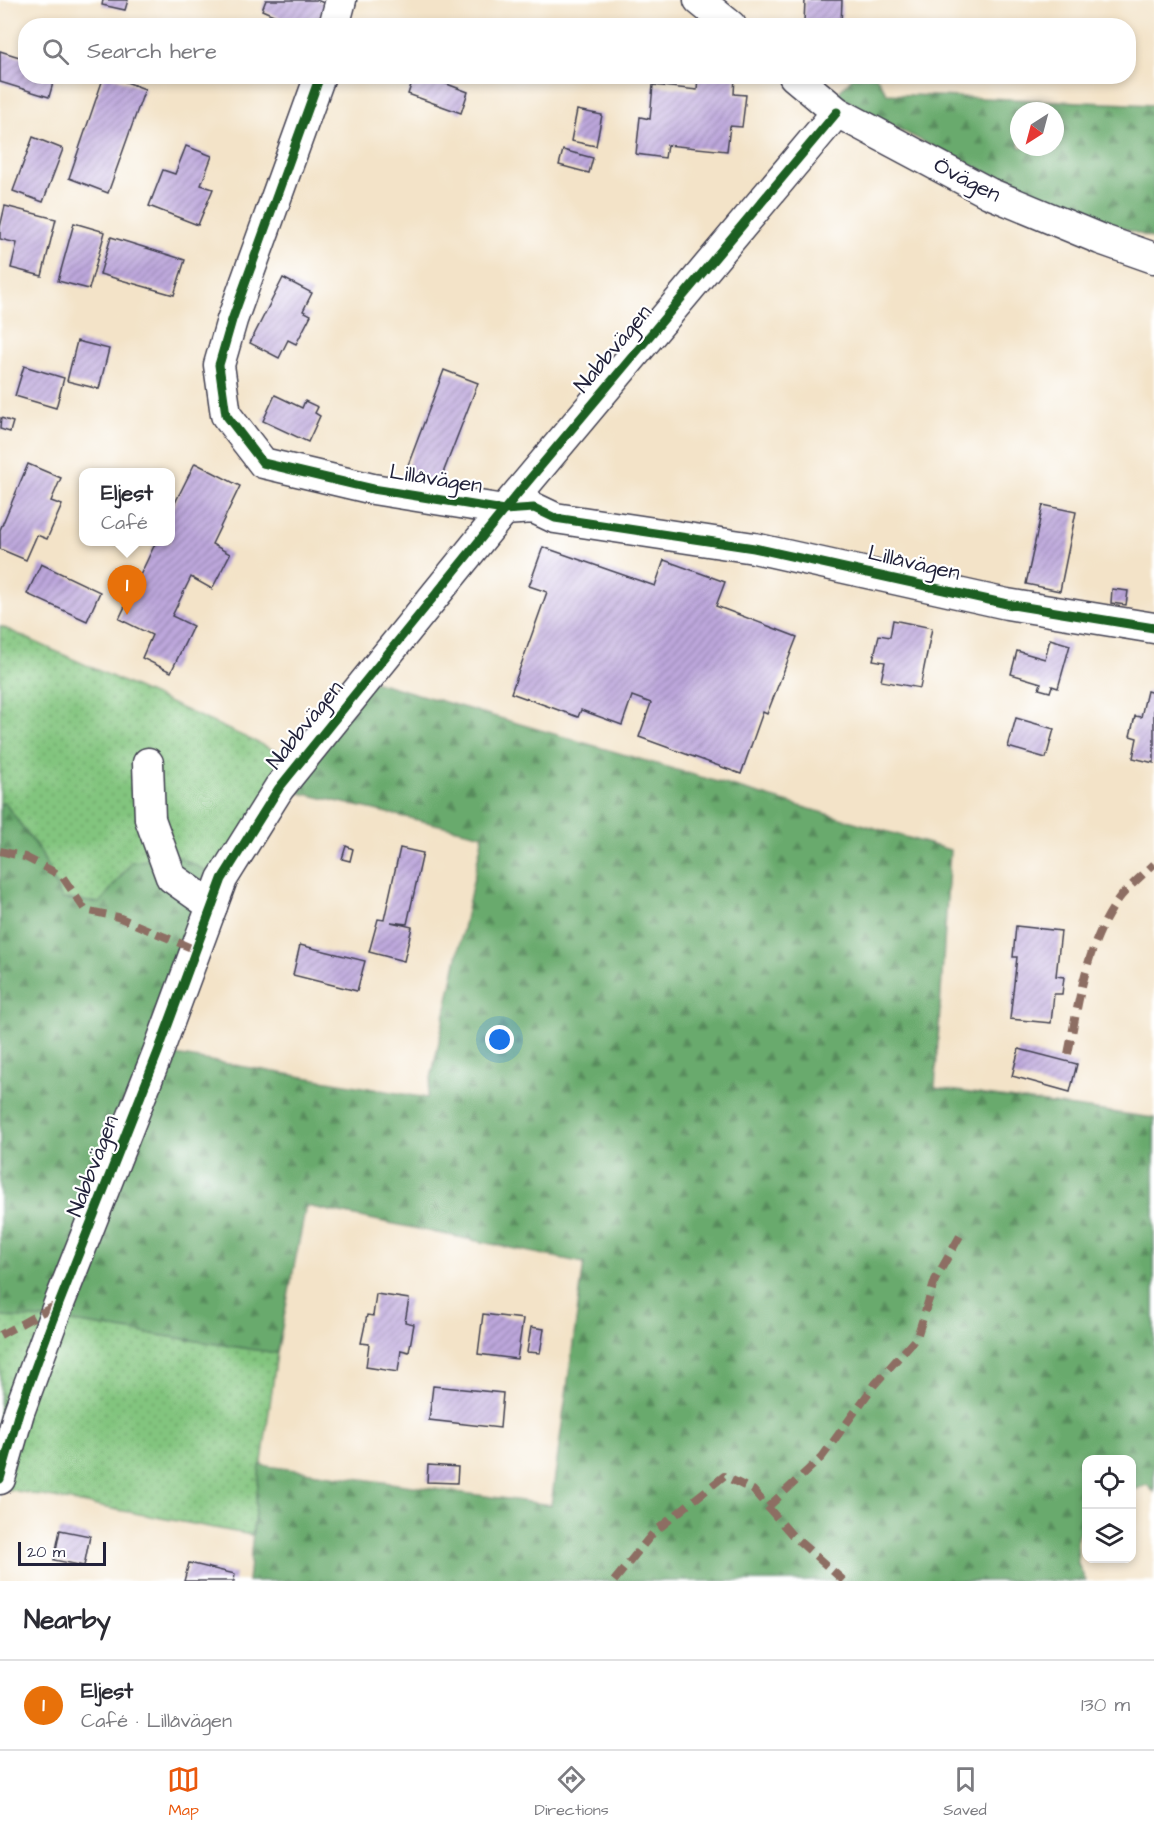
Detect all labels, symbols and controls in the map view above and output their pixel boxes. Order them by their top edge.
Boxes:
search box [18,18,1136,84]
icon: search [39,35,72,68]
text: Search here [87,36,217,67]
north arrow [1010,102,1064,156]
street label: Övägen [928,150,1006,211]
street label: Nabbvägen [567,298,660,400]
street label: Lillåvägen [387,456,485,503]
popup [79,468,175,546]
text: Eljest [101,478,153,509]
text: Café [101,509,148,537]
street label: Lillåvägen [865,537,963,590]
pin: 1 [108,566,146,615]
street label: Nabbvägen [259,674,351,777]
your location [485,1025,514,1054]
street label: Nabbvägen [59,1111,127,1222]
map controls [1082,1455,1136,1563]
button: locate [1082,1455,1136,1509]
button: layers [1082,1509,1136,1563]
scale bar [18,1539,106,1566]
text: 20 m [27,1541,65,1563]
text: Nearby [24,1602,111,1638]
text: Eljest [81,1676,133,1707]
text: 1 [42,1691,45,1719]
text: 130 m [1081,1691,1130,1719]
text: Café · Lillåvägen [81,1707,232,1735]
tab: Map [167,1763,200,1821]
tab: Directions [535,1763,609,1821]
tab: Saved [943,1763,987,1821]

